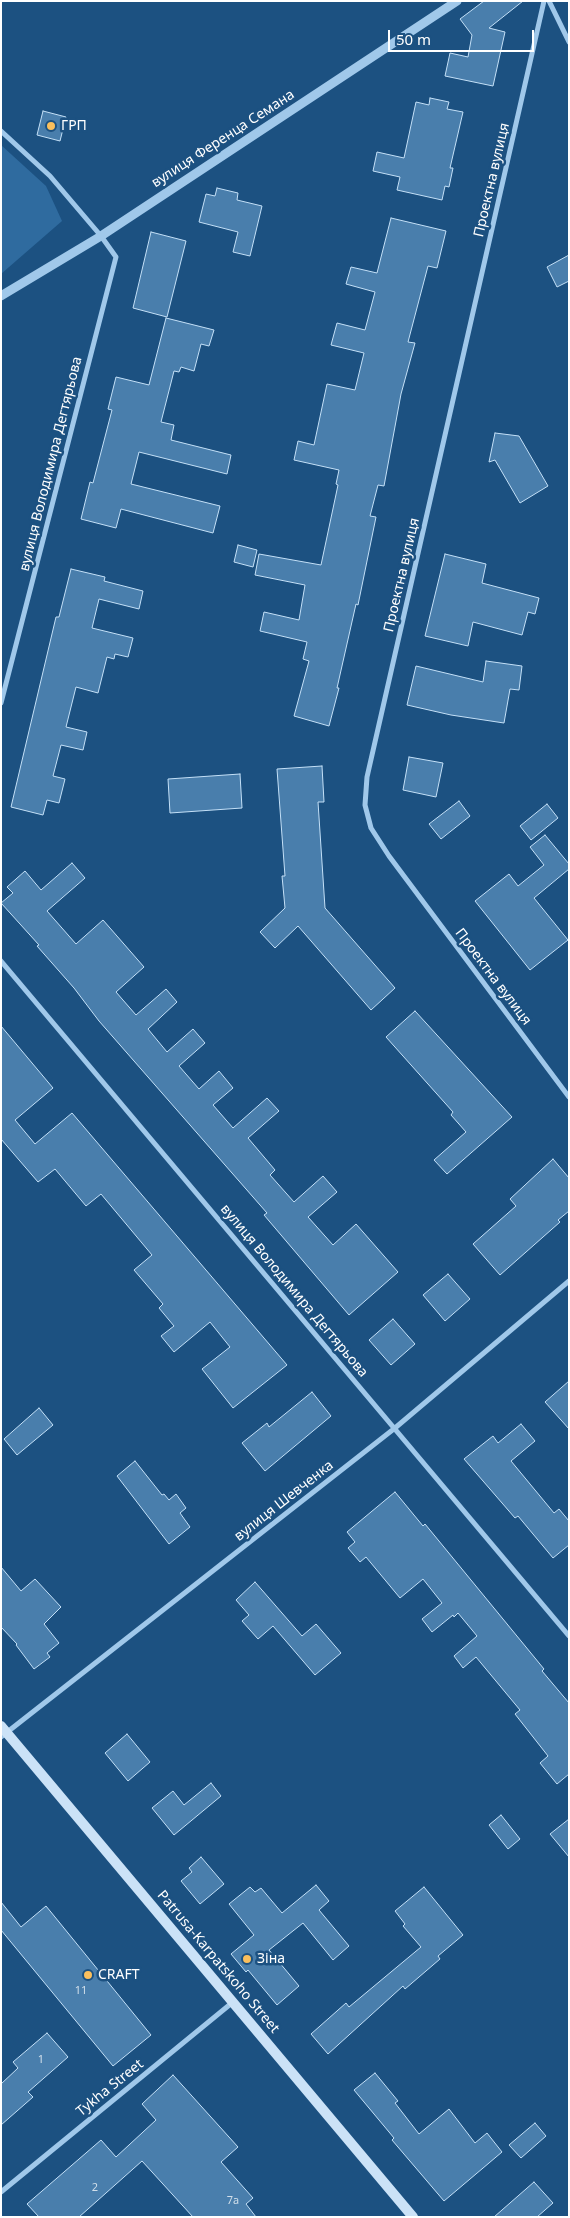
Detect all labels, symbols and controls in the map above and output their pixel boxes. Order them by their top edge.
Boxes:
scale bar [390,20,536,52]
text: 50 m [396,29,431,49]
street label: вулиця Ференца Семана [148,86,298,192]
place label: ГРП [61,118,87,134]
marker: ГРП [45,120,57,132]
street label: Проектна вулиця [471,121,513,239]
street label: вулиця Володимира Дегтярьова [16,355,86,573]
street label: Проектна вулиця [381,516,423,634]
street label: Проектна вулиця [451,925,535,1029]
street label: вулиця Володимира Дегтярьова [217,1201,371,1381]
street label: вулиця Шевченка [231,1457,337,1545]
street label: Patrusa-Karpatskoho Street [153,1887,283,2037]
place label: Зіна [257,1951,285,1967]
marker: Зіна [241,1953,253,1965]
place label: CRAFT [98,1967,140,1983]
marker: CRAFT [82,1969,94,1981]
house number: 11 [75,1984,87,1998]
house number: 1 [38,2053,44,2067]
street label: Tykha Street [73,2056,147,2120]
house number: 2 [92,2181,98,2195]
house number: 7а [227,2194,239,2208]

